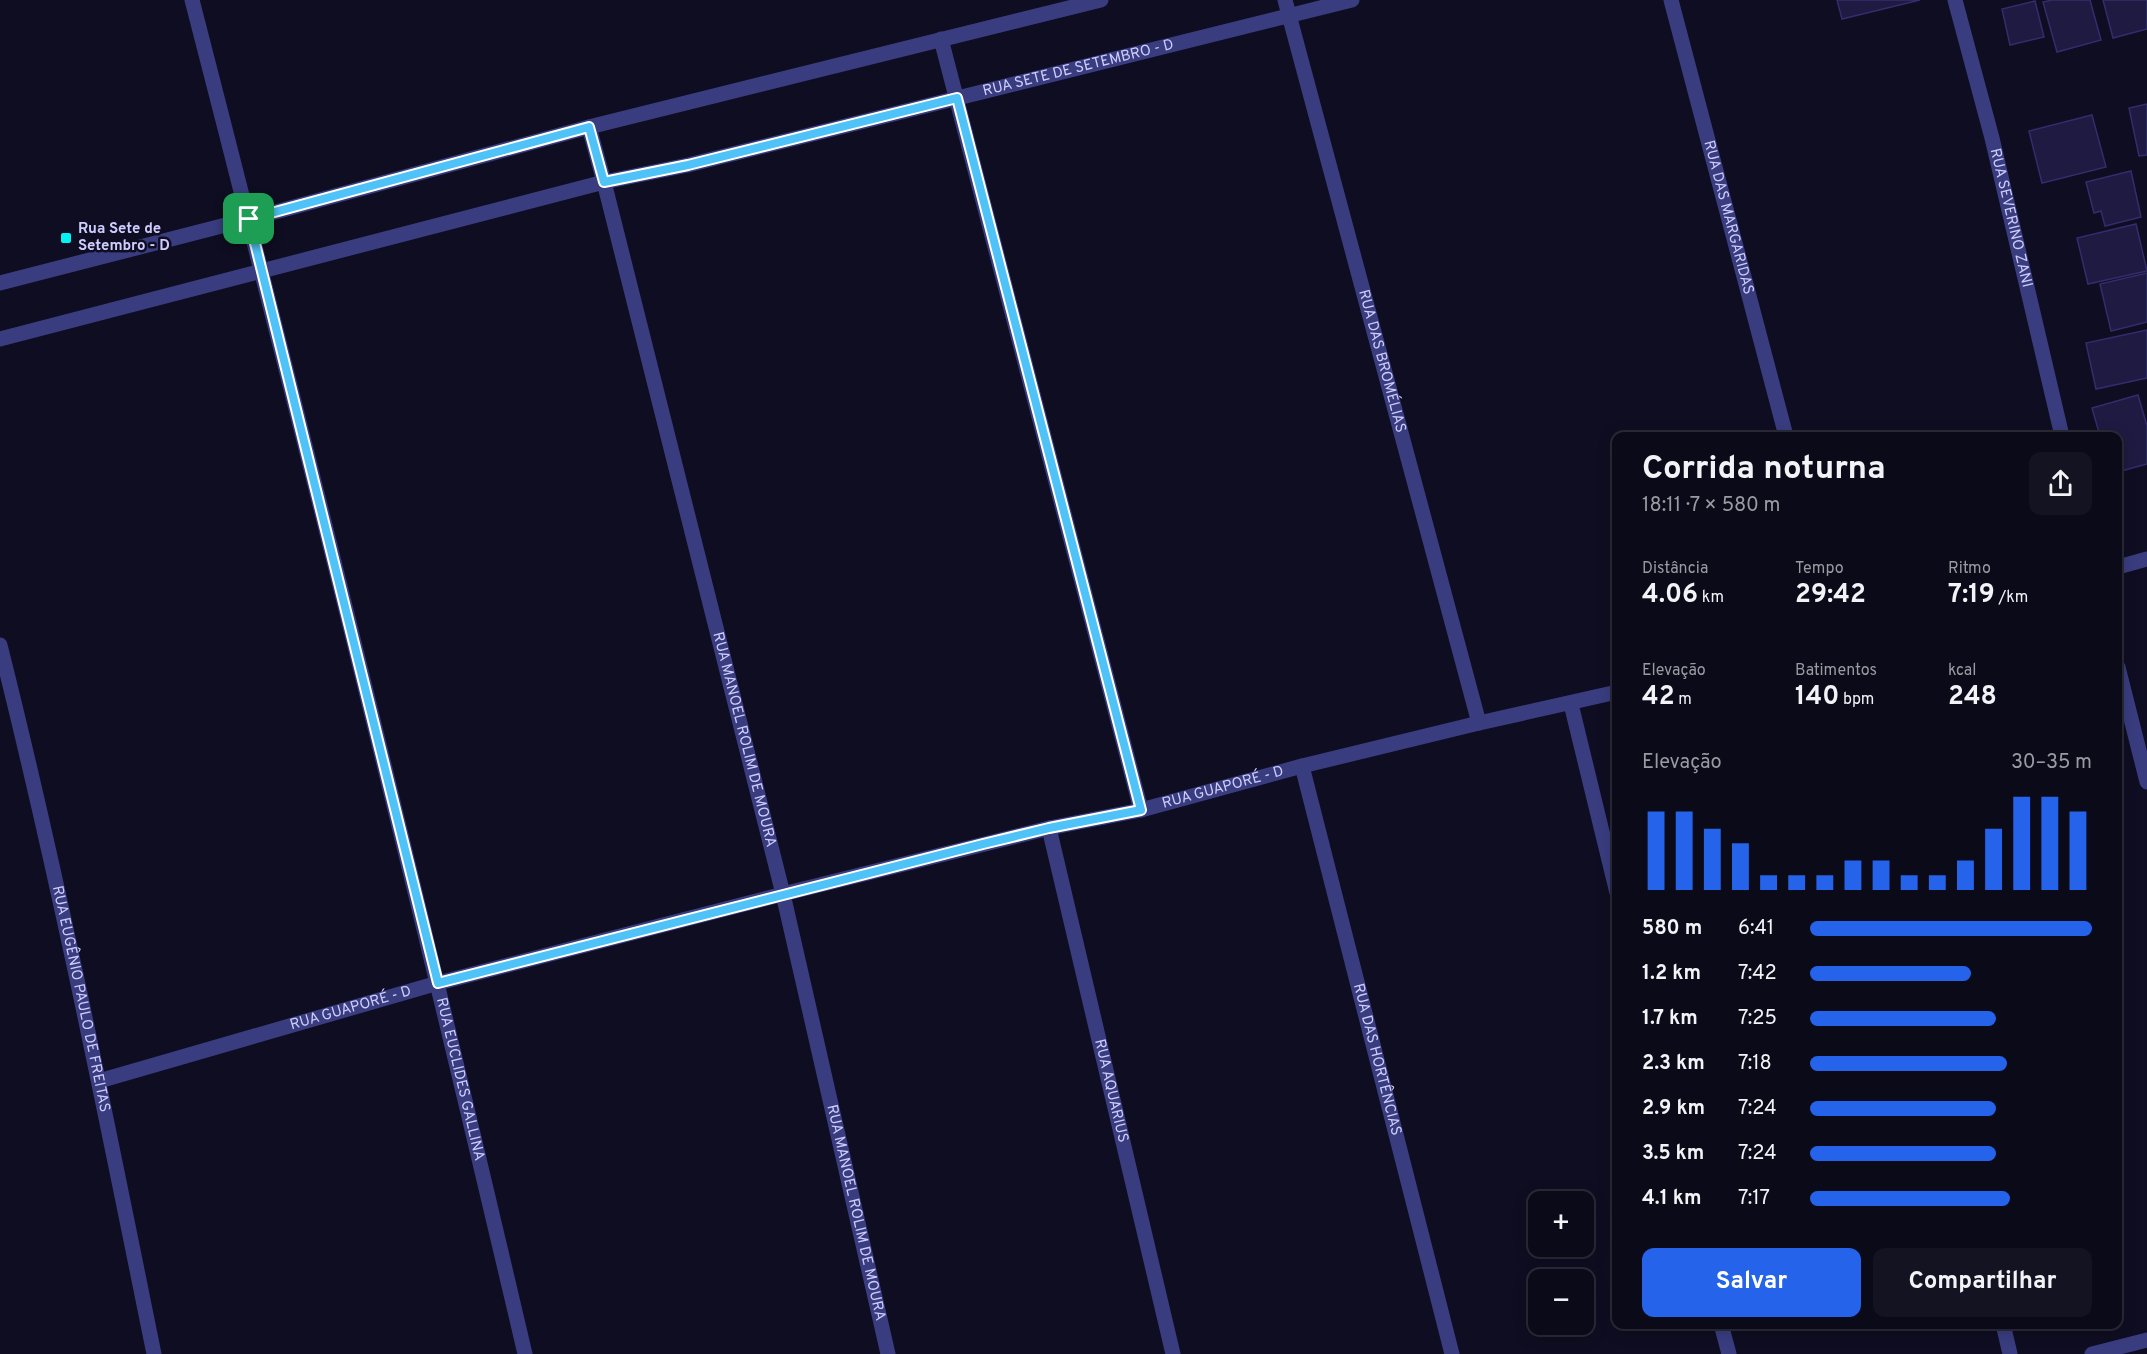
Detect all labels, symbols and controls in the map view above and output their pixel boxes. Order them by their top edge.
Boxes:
street label: RUA SETE DE SETEMBRO - D [981,35,1176,101]
street label: RUA DAS MARGARIDAS [1699,138,1758,297]
street label: RUA SEVERINO ZANI [1985,146,2036,289]
pin [223,193,274,244]
icon: arrive [232,202,265,235]
place label: Rua Sete de Setembro - D [78,220,170,256]
marker: Rua Sete de Setembro - D [59,231,73,245]
street label: RUA DAS BROMÉLIAS [1354,288,1410,435]
text: Corrida noturna [1642,449,1886,491]
button: share [2029,452,2092,515]
text: 18:11 · 7 × 580 m [1642,493,1781,519]
text: Distância [1642,559,1708,579]
text: Tempo [1795,559,1844,579]
text: Ritmo [1948,559,1991,579]
text: 4.06 [1642,579,1698,612]
text: 29:42 [1795,579,1866,612]
text: 7:19 [1948,579,1995,612]
text: km [1698,588,1724,608]
text: /km [1995,588,2028,608]
street label: RUA MANOEL ROLIM DE MOURA [708,630,780,849]
text: Elevação [1642,661,1706,681]
text: Batimentos [1795,661,1877,681]
text: kcal [1948,661,1976,681]
text: 42 [1642,681,1675,714]
text: 140 [1795,681,1839,714]
text: 248 [1948,681,1997,714]
text: m [1675,690,1692,710]
text: bpm [1839,690,1874,710]
text: Elevação [1642,750,1722,776]
text: 30–35 m [2011,750,2092,776]
street label: RUA GUAPORÉ - D [1160,762,1286,813]
street label: RUA EUGÊNIO PAULO DE FREITAS [47,884,114,1114]
text: 580 m [1642,916,1702,942]
text: 6:41 [1738,916,1774,942]
text: 1.2 km [1642,961,1701,987]
text: 7:42 [1738,961,1777,987]
street label: RUA DAS HORTÊNCIAS [1348,981,1405,1138]
street label: RUA GUAPORÉ - D [288,982,414,1035]
street label: RUA EUCLIDES GALLINA [431,996,489,1163]
text: 1.7 km [1642,1006,1698,1032]
text: 7:25 [1738,1006,1777,1032]
street label: RUA AQUARIUS [1090,1037,1132,1144]
text: 2.3 km [1642,1051,1705,1077]
text: 7:18 [1738,1051,1772,1077]
text: 2.9 km [1642,1096,1705,1122]
text: 7:24 [1738,1096,1777,1122]
street label: RUA MANOEL ROLIM DE MOURA [822,1103,890,1323]
text: 3.5 km [1642,1141,1704,1167]
text: 7:24 [1738,1141,1777,1167]
text: 4.1 km [1642,1186,1701,1212]
text: 7:17 [1738,1186,1770,1212]
map controls [1528,1191,1594,1335]
button: + [1528,1191,1594,1257]
button: Salvar [1642,1248,1861,1317]
button: Compartilhar [1873,1248,2092,1317]
button: − [1528,1269,1594,1335]

